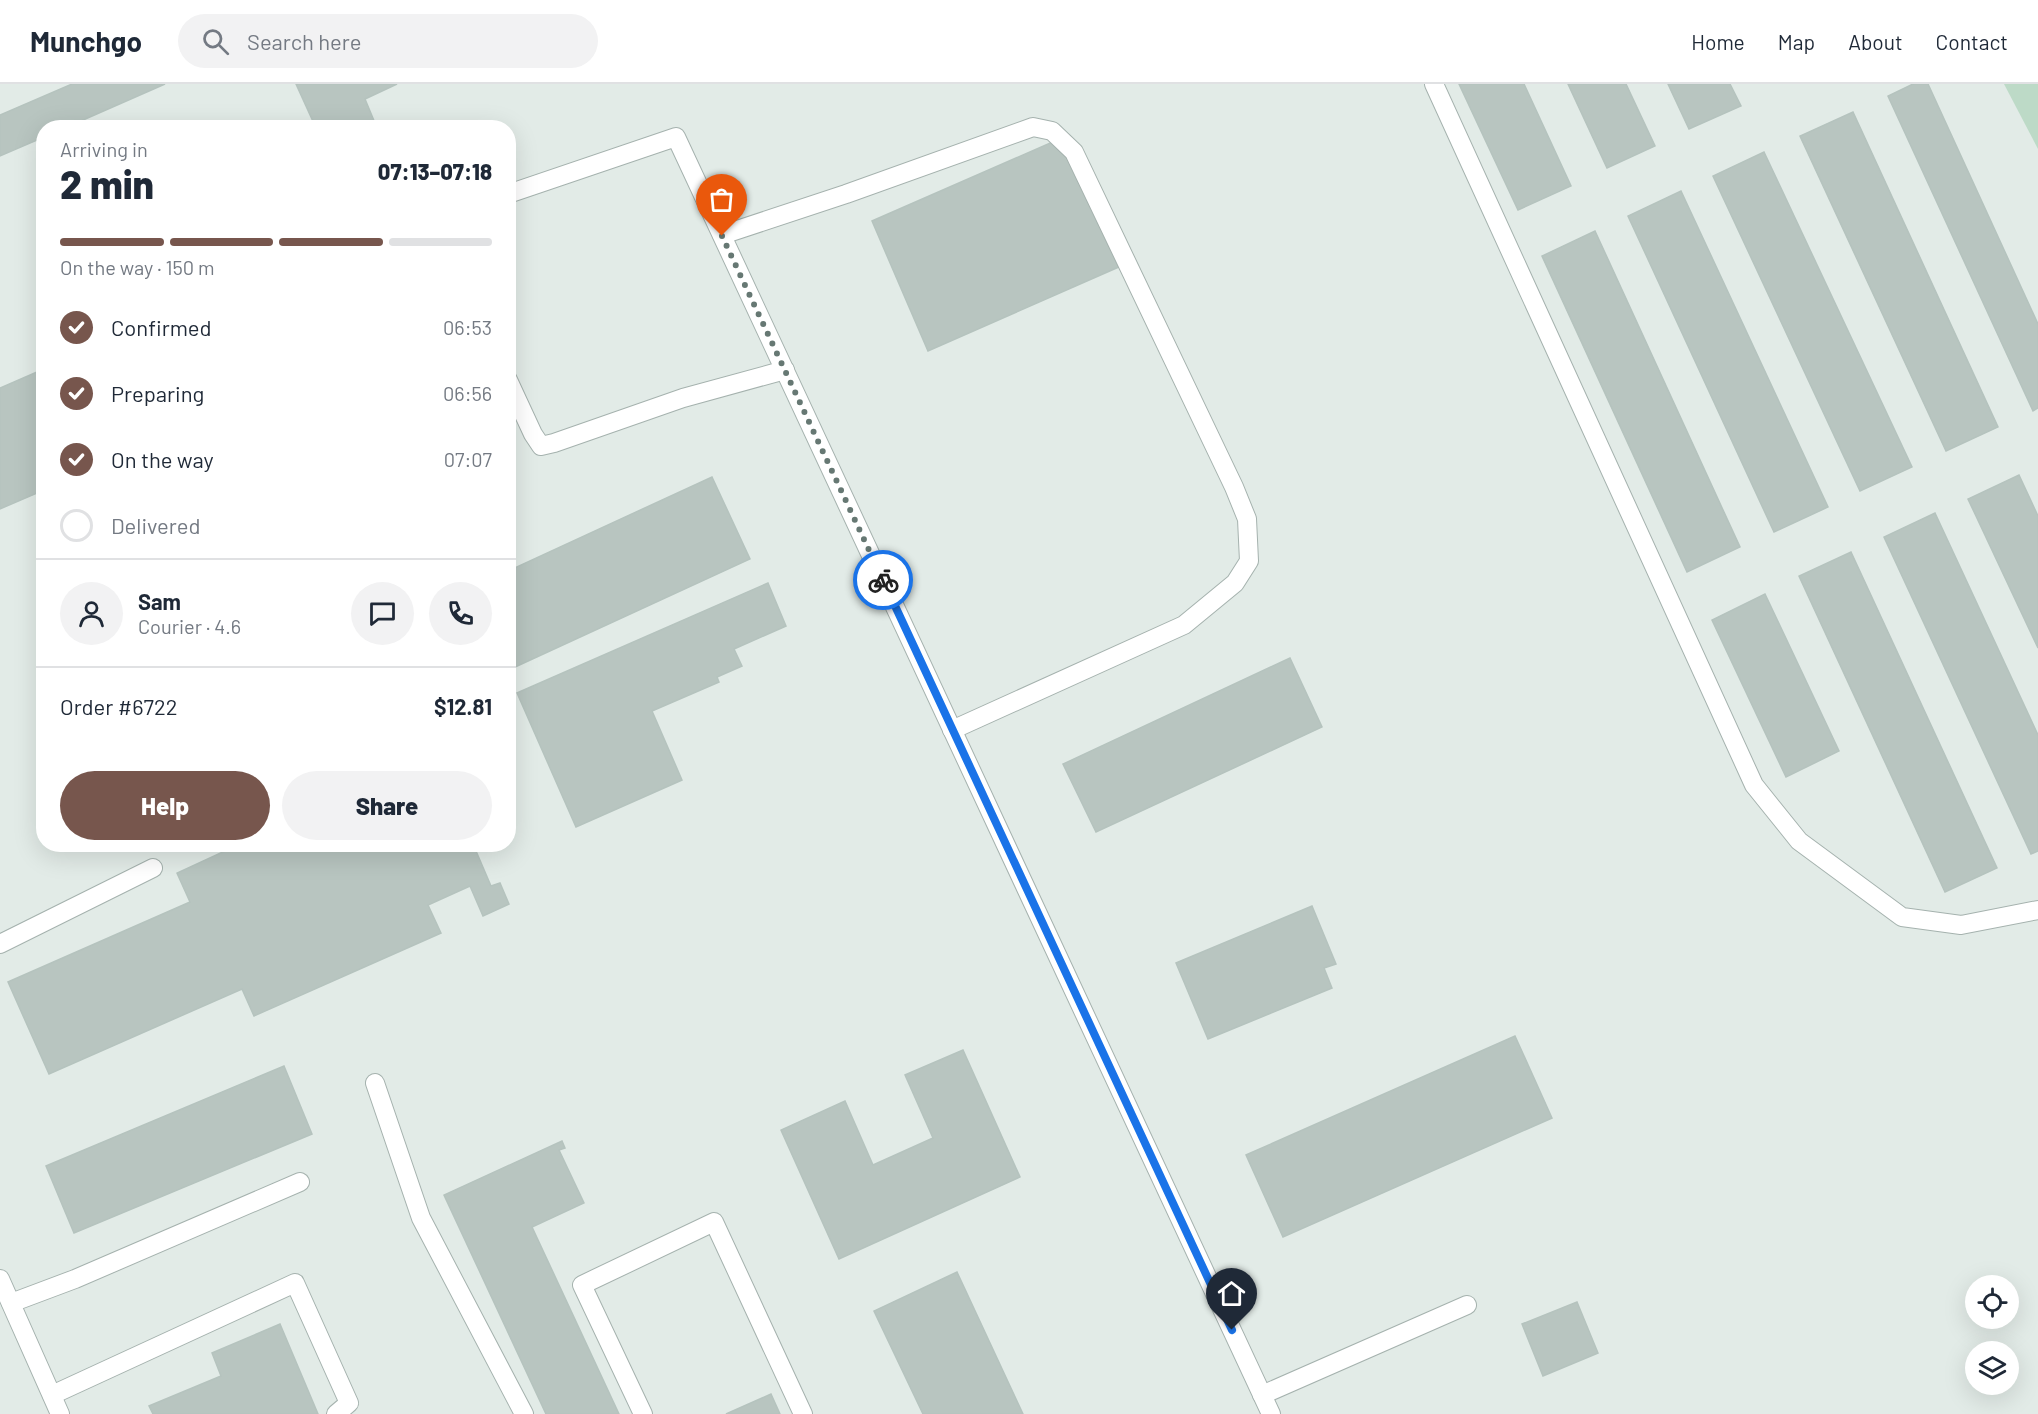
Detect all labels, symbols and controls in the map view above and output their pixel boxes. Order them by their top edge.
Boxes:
search box [178,14,598,68]
text: Munchgo [30,24,142,58]
icon: search [199,25,232,58]
text: Search here [247,28,361,54]
text: Home [1691,29,1745,54]
text: Map [1778,29,1815,54]
text: About [1848,29,1903,54]
text: Contact [1936,29,2008,54]
text: Arriving in [60,137,148,161]
text: 07:13–07:18 [378,158,492,184]
text: 2 min [60,160,154,207]
pin [696,174,747,236]
icon: bag [705,183,738,216]
text: On the way · 150 m [60,255,215,279]
icon: check [60,311,93,344]
text: Confirmed [111,314,211,340]
text: 06:53 [443,315,492,339]
icon: check [60,377,93,410]
text: Preparing [111,380,204,406]
text: 06:56 [443,381,492,405]
icon: check [60,443,93,476]
text: On the way [111,446,214,472]
text: 07:07 [444,447,492,471]
text: Delivered [111,512,200,538]
courier [853,550,913,610]
icon: bike [867,564,900,597]
button: person [60,582,123,645]
button: chat [351,582,414,645]
button: phone [429,582,492,645]
text: Sam [138,588,181,614]
text: Courier · 4.6 [138,614,241,638]
text: Order #6722 [60,693,178,719]
text: $12.81 [434,693,492,719]
button: Help [60,771,270,840]
button: Share [282,771,492,840]
pin [1206,1268,1257,1330]
map controls [1965,1275,2019,1395]
button: locate [1965,1275,2019,1329]
icon: home [1215,1277,1248,1310]
button: layers [1965,1341,2019,1395]

